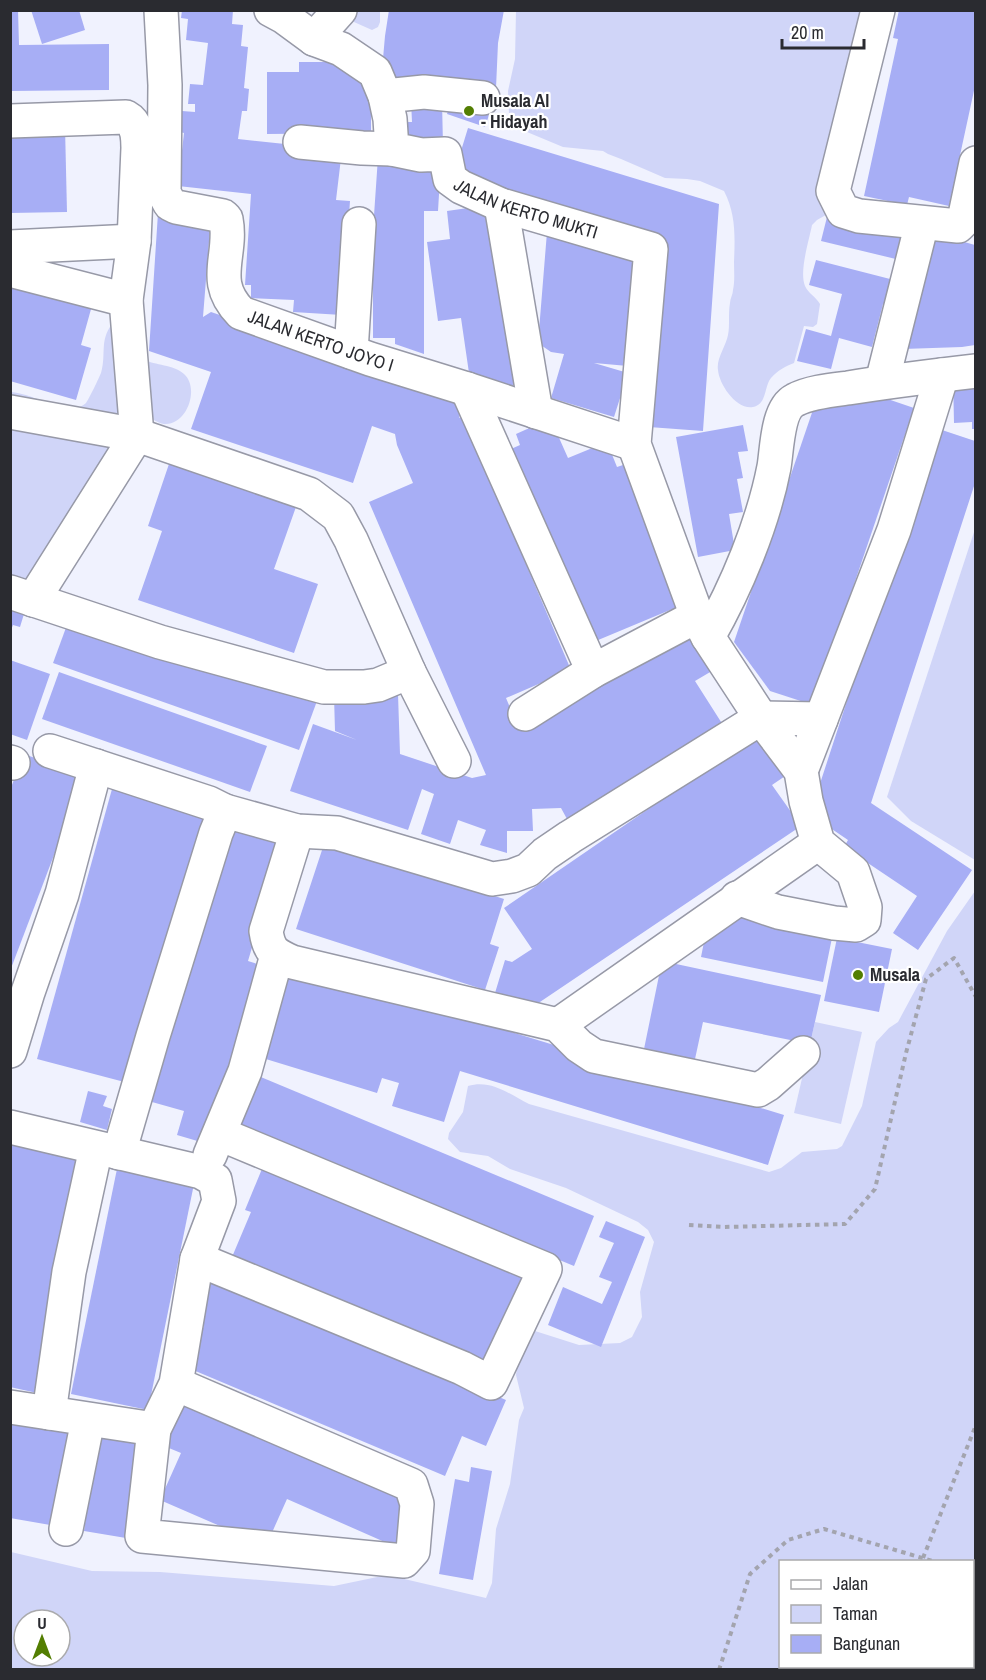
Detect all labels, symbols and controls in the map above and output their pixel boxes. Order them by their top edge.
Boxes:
scale bar [782,12,864,50]
text: 20 m [791,20,824,45]
place label: Musala Al - Hidayah [481,88,549,134]
marker: Musala Al - Hidayah [462,104,476,118]
street label: JALAN KERTO MUKTI [449,173,601,245]
street label: JALAN KERTO JOYO I [244,303,397,378]
place label: Musala [870,962,921,987]
marker: Musala [851,968,865,982]
legend [779,1560,974,1668]
text: Jalan [833,1571,868,1596]
text: Taman [833,1601,878,1626]
north arrow [12,1608,72,1668]
text: U [37,1612,47,1634]
text: Bangunan [833,1631,900,1656]

